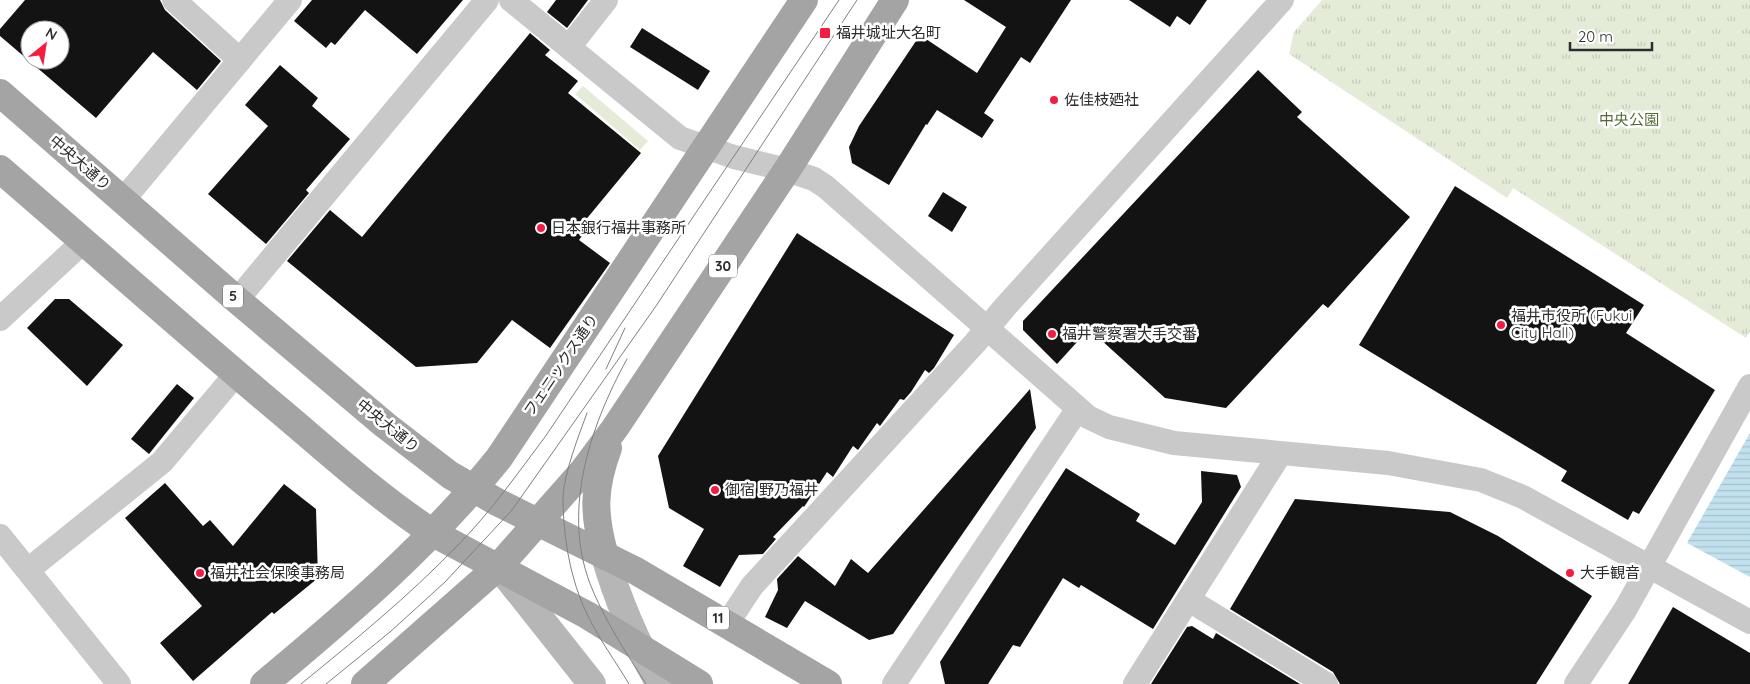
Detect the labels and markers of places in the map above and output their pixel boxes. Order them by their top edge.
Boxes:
place label: 福井城址大名町 [836,23,941,42]
marker: 福井城址大名町 [818,26,832,40]
place label: 佐佳枝廼社 [1064,90,1139,109]
marker: 佐佳枝廼社 [1048,94,1060,106]
place label: 日本銀行福井事務所 [551,218,686,237]
marker: 日本銀行福井事務所 [535,222,547,234]
place label: 福井市役所 (Fukui City Hall) [1511,306,1632,342]
marker: 福井市役所 (Fukui City Hall) [1495,319,1507,331]
place label: 福井警察署大手交番 [1062,324,1197,343]
marker: 福井警察署大手交番 [1046,328,1058,340]
place label: 御宿 野乃福井 [725,480,819,499]
marker: 御宿 野乃福井 [709,484,721,496]
place label: 福井社会保険事務局 [210,563,345,582]
place label: 大手観音 [1580,563,1640,582]
marker: 福井社会保険事務局 [194,567,206,579]
marker: 大手観音 [1564,567,1576,579]

